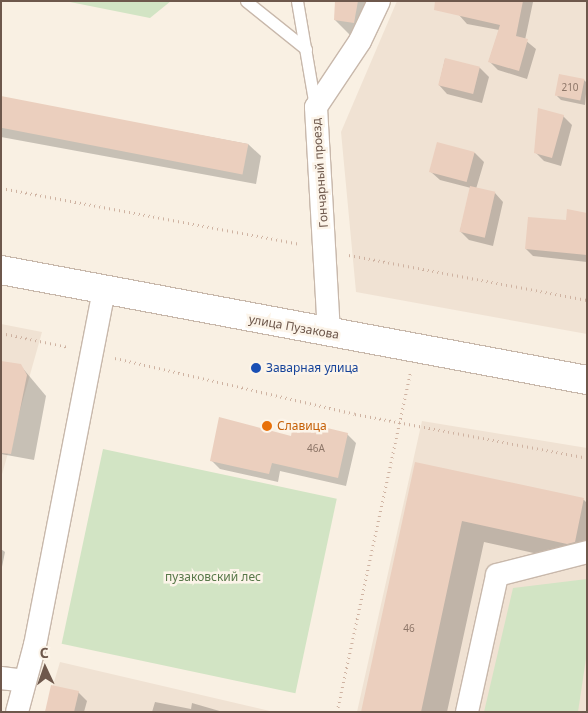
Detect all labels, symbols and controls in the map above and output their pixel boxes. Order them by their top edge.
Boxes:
house number: 210 [561,82,579,94]
street label: Гончарный проезд [309,118,331,228]
street label: улица Пузакова [248,312,340,342]
place label: Заварная улица [266,361,358,375]
marker: Заварная улица [250,362,262,374]
place label: Славица [277,419,327,433]
marker: Славица [261,420,273,432]
house number: 46А [307,443,325,455]
park label: пузаковский лес [165,570,261,584]
house number: 46 [403,623,415,635]
north arrow [20,643,70,693]
text: С [39,643,49,662]

